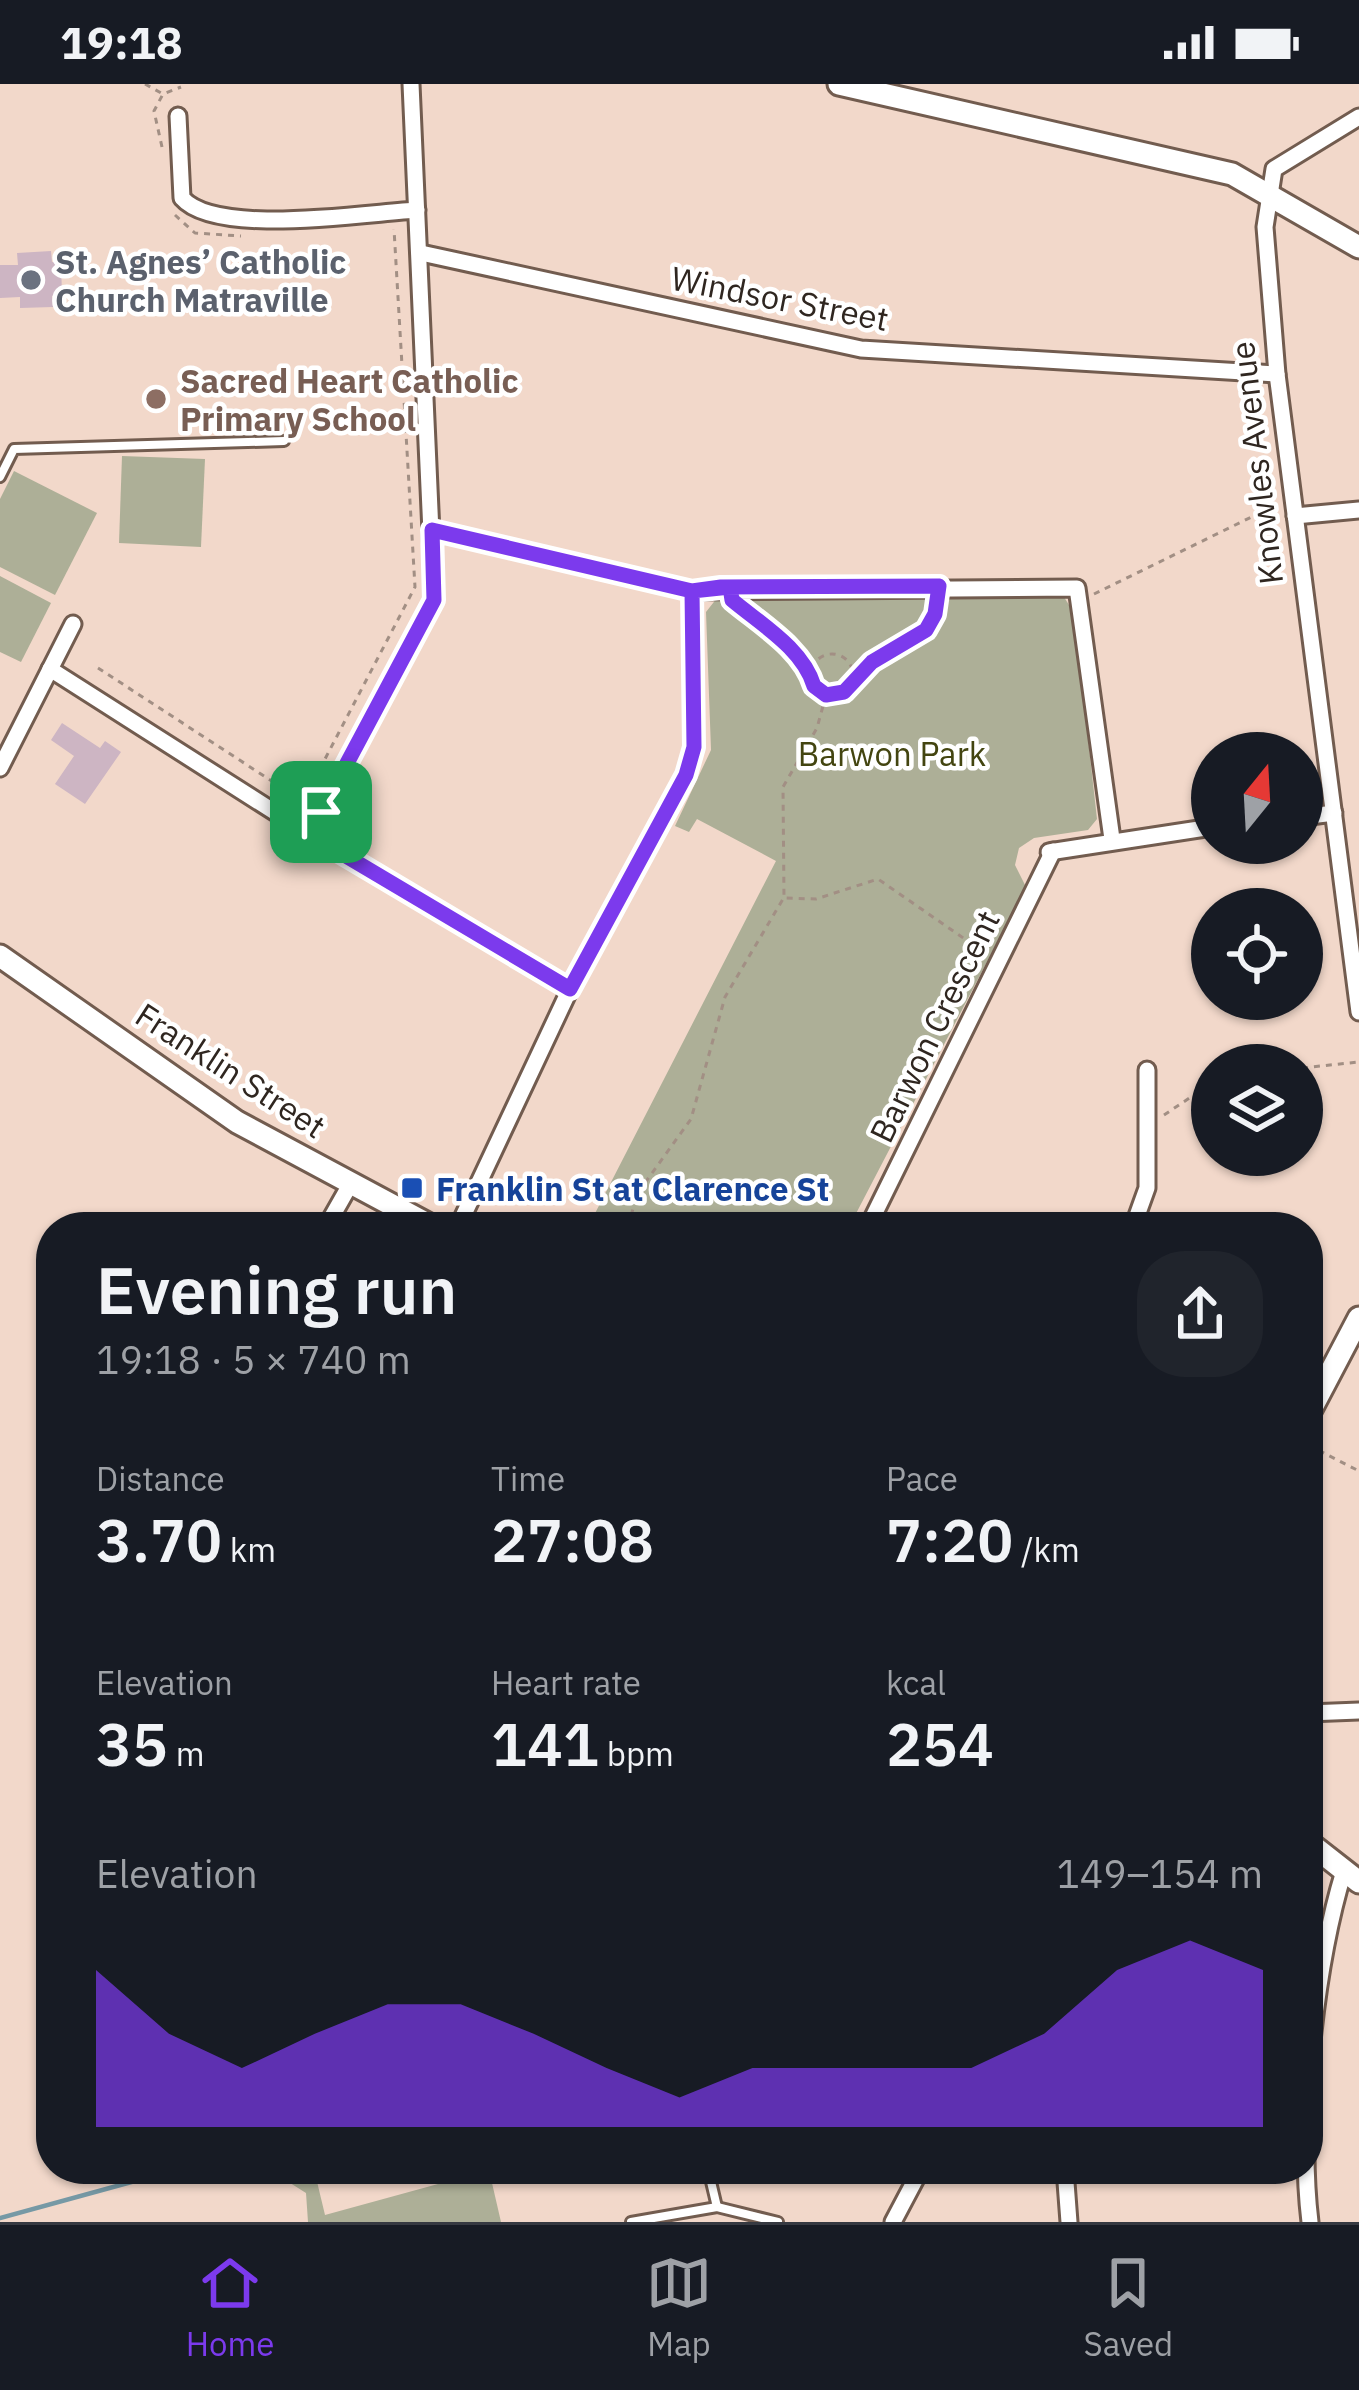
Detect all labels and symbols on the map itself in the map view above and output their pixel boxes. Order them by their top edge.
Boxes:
place label: St. Agnes’ Catholic Church Matraville [55,240,346,321]
street label: Windsor Street [668,256,892,340]
marker: St. Agnes’ Catholic Church Matraville [18,267,44,293]
street label: Knowles Avenue [1220,339,1292,587]
place label: Sacred Heart Catholic Primary School [180,359,519,440]
marker: Sacred Heart Catholic Primary School [143,386,169,412]
park label: Barwon Park [798,732,986,775]
north arrow [1191,732,1323,864]
pin [270,761,372,863]
street label: Barwon Crescent [859,903,1009,1149]
street label: Franklin Street [128,993,334,1147]
place label: Franklin St at Clarence St [436,1167,829,1210]
marker: Franklin St at Clarence St [399,1175,425,1201]

